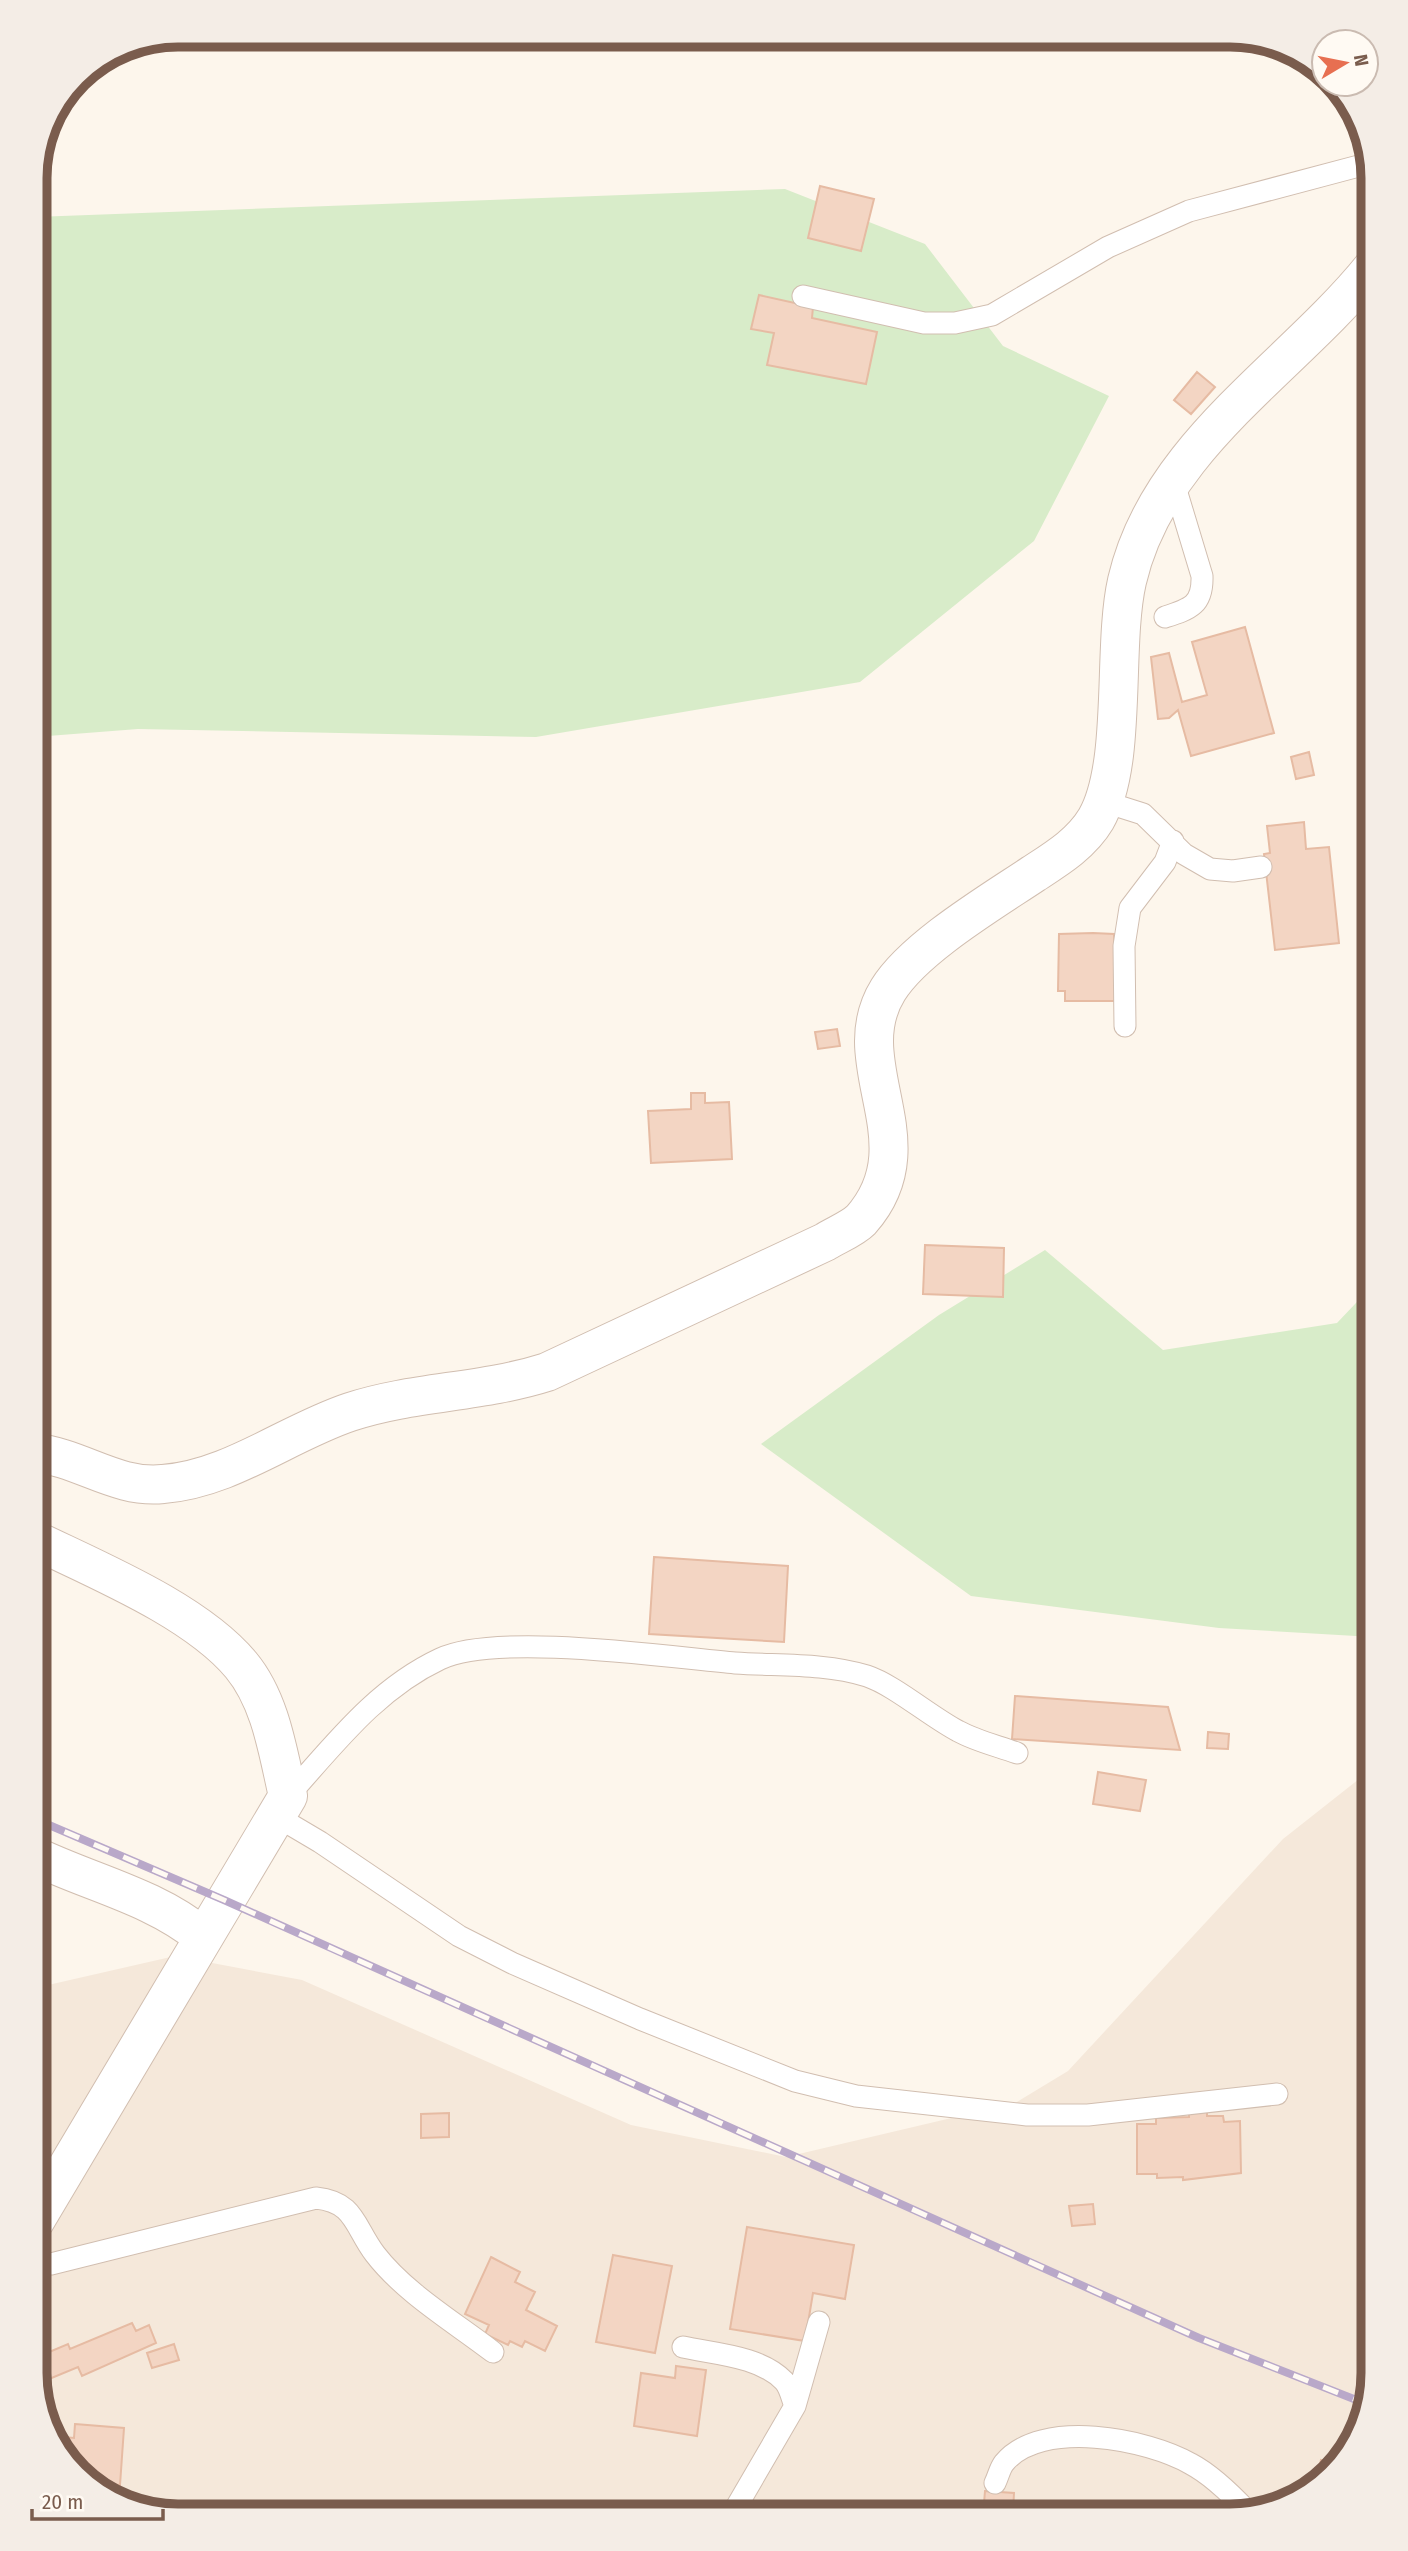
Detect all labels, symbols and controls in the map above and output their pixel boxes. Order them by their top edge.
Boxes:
north arrow [1310,28,1380,98]
text: N [1349,53,1374,68]
scale bar [32,2478,163,2522]
text: 20 m [42,2489,83,2515]

